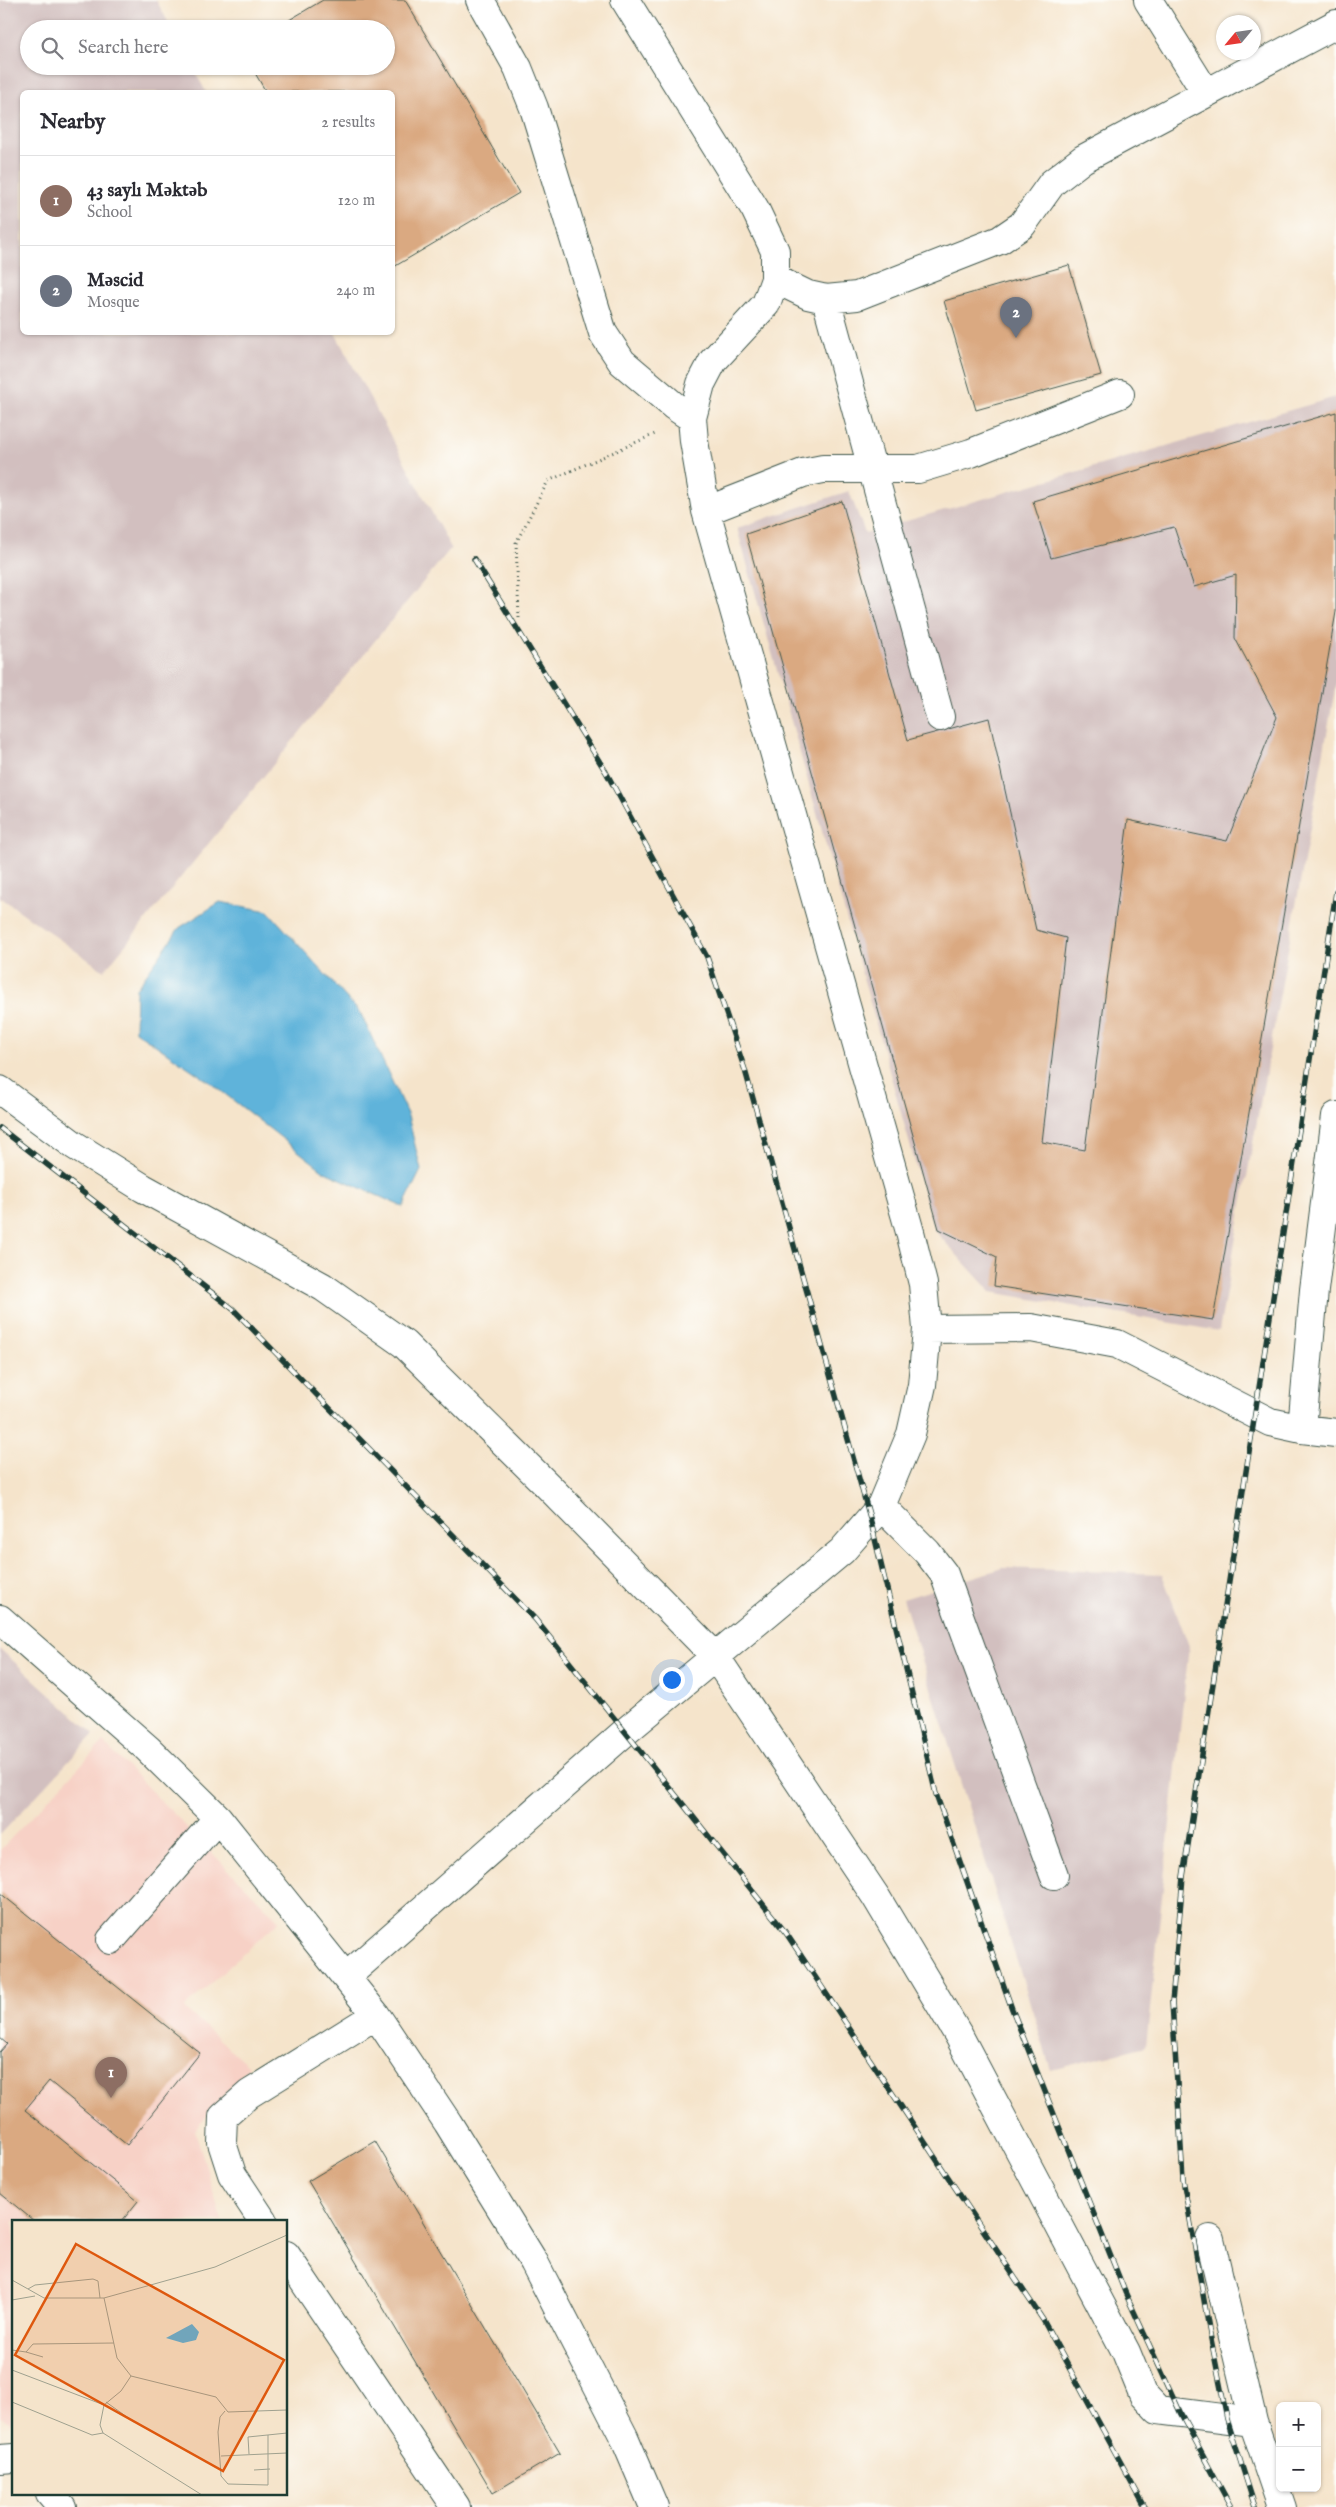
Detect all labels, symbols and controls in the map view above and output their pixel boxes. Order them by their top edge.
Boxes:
north arrow [1216,15,1261,60]
search box [20,20,395,75]
icon: search [38,34,66,62]
text: Search here [78,36,169,60]
text: Nearby [40,109,105,136]
text: 2 results [321,113,375,133]
text: 43 saylı Məktəb [87,179,207,203]
text: 1 [53,191,59,211]
text: 120 m [338,191,375,211]
text: School [87,203,132,223]
text: Məscid [87,269,143,293]
text: 2 [52,281,60,301]
text: 240 m [336,281,375,301]
text: Mosque [87,293,140,313]
pin: 2 [1000,297,1032,338]
your location [659,1667,685,1693]
pin: 1 [95,2057,127,2098]
inset map [12,2220,288,2494]
map controls [1276,2402,1321,2492]
button: + [1276,2402,1321,2447]
button: − [1276,2447,1321,2492]

